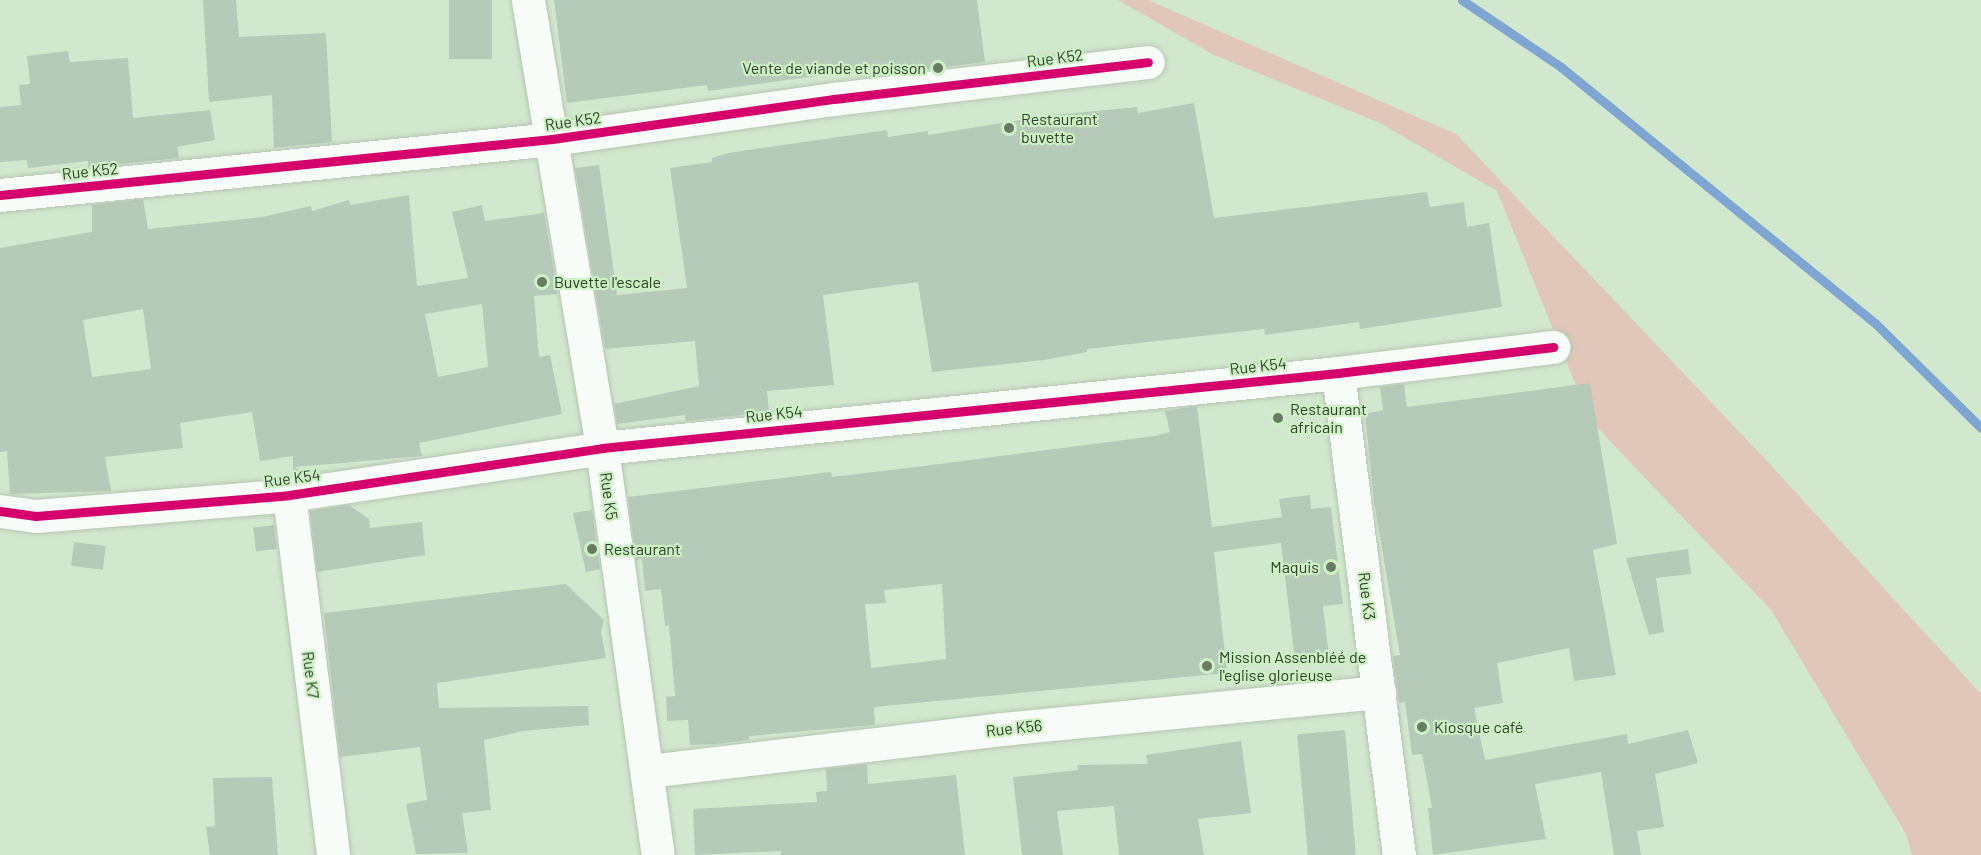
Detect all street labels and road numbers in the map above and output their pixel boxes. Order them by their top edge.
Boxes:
street label: Rue K52 [1026,45,1084,71]
street label: Rue K52 [544,108,602,134]
street label: Rue K52 [61,158,119,184]
street label: Rue K54 [1229,353,1287,379]
street label: Rue K54 [745,401,803,427]
street label: Rue K54 [263,465,321,491]
street label: Rue K5 [596,471,622,521]
street label: Rue K3 [1355,571,1379,621]
street label: Rue K7 [299,650,323,700]
street label: Rue K56 [985,716,1043,740]

